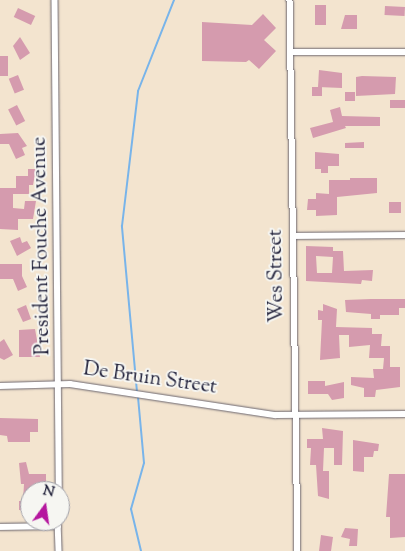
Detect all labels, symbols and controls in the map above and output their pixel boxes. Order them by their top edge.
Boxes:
street label: President Fouche Avenue [28,137,56,355]
street label: Wes Street [264,229,290,323]
street label: De Bruin Street [82,358,218,400]
north arrow [20,481,70,531]
text: N [41,481,56,503]

